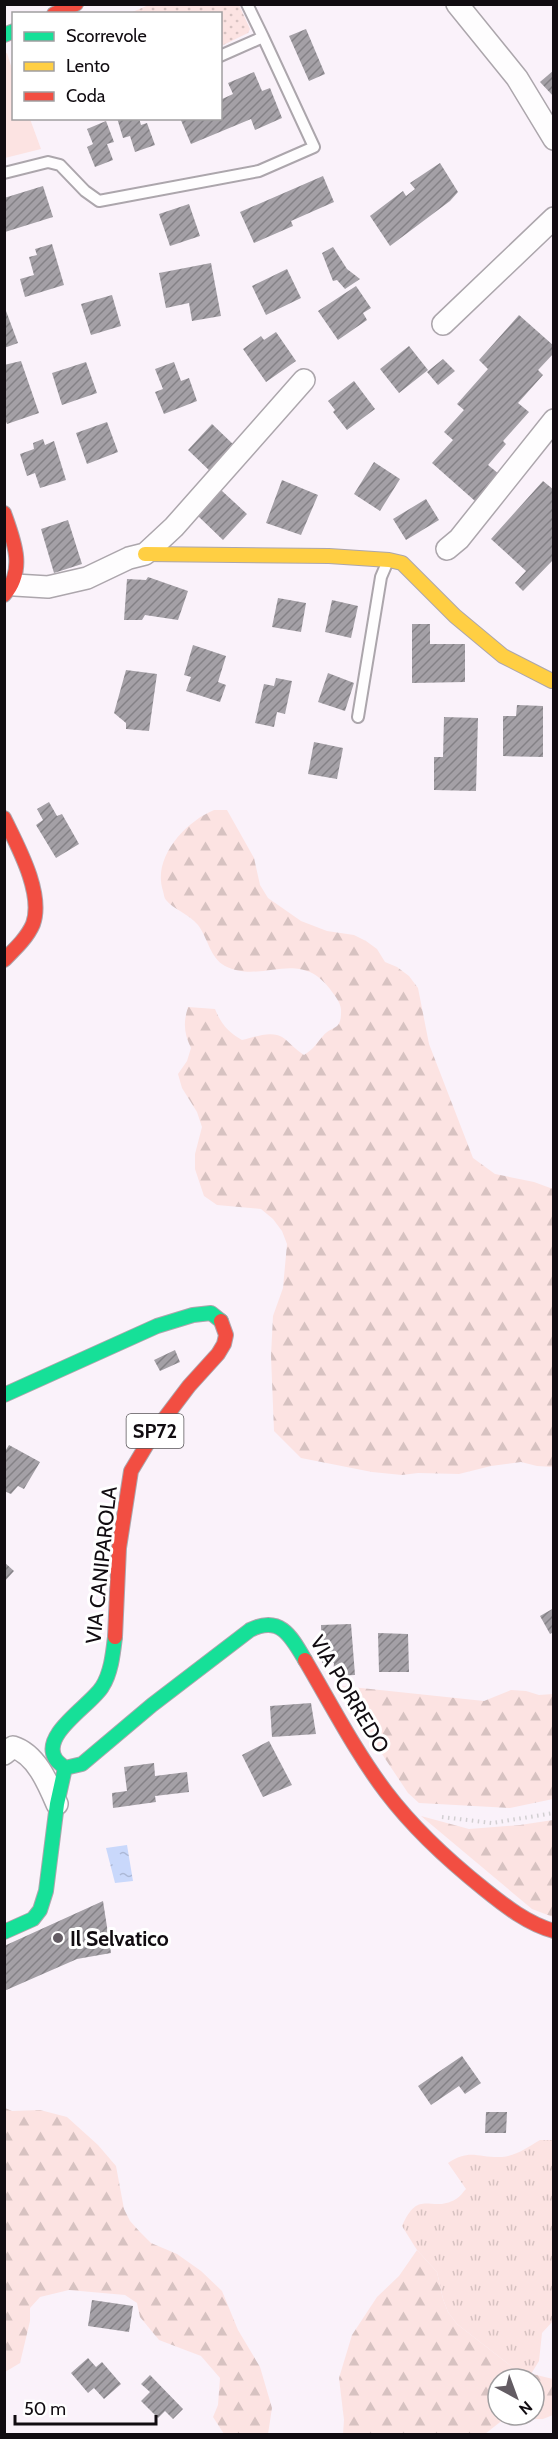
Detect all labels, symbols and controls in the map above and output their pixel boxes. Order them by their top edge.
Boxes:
legend [12,12,222,120]
text: Scorrevole [66,25,147,47]
text: Lento [66,55,110,77]
text: Coda [66,85,106,107]
road number: SP72 [126,1414,184,1448]
street label: VIA CANIPAROLA [80,1485,122,1645]
street label: VIA PORREDO [305,1631,395,1757]
place label: Il Selvatico [70,1926,169,1951]
marker: Il Selvatico [51,1931,65,1945]
north arrow [486,2367,546,2427]
scale bar [15,2388,156,2426]
text: N [515,2397,536,2419]
text: 50 m [24,2398,66,2420]

